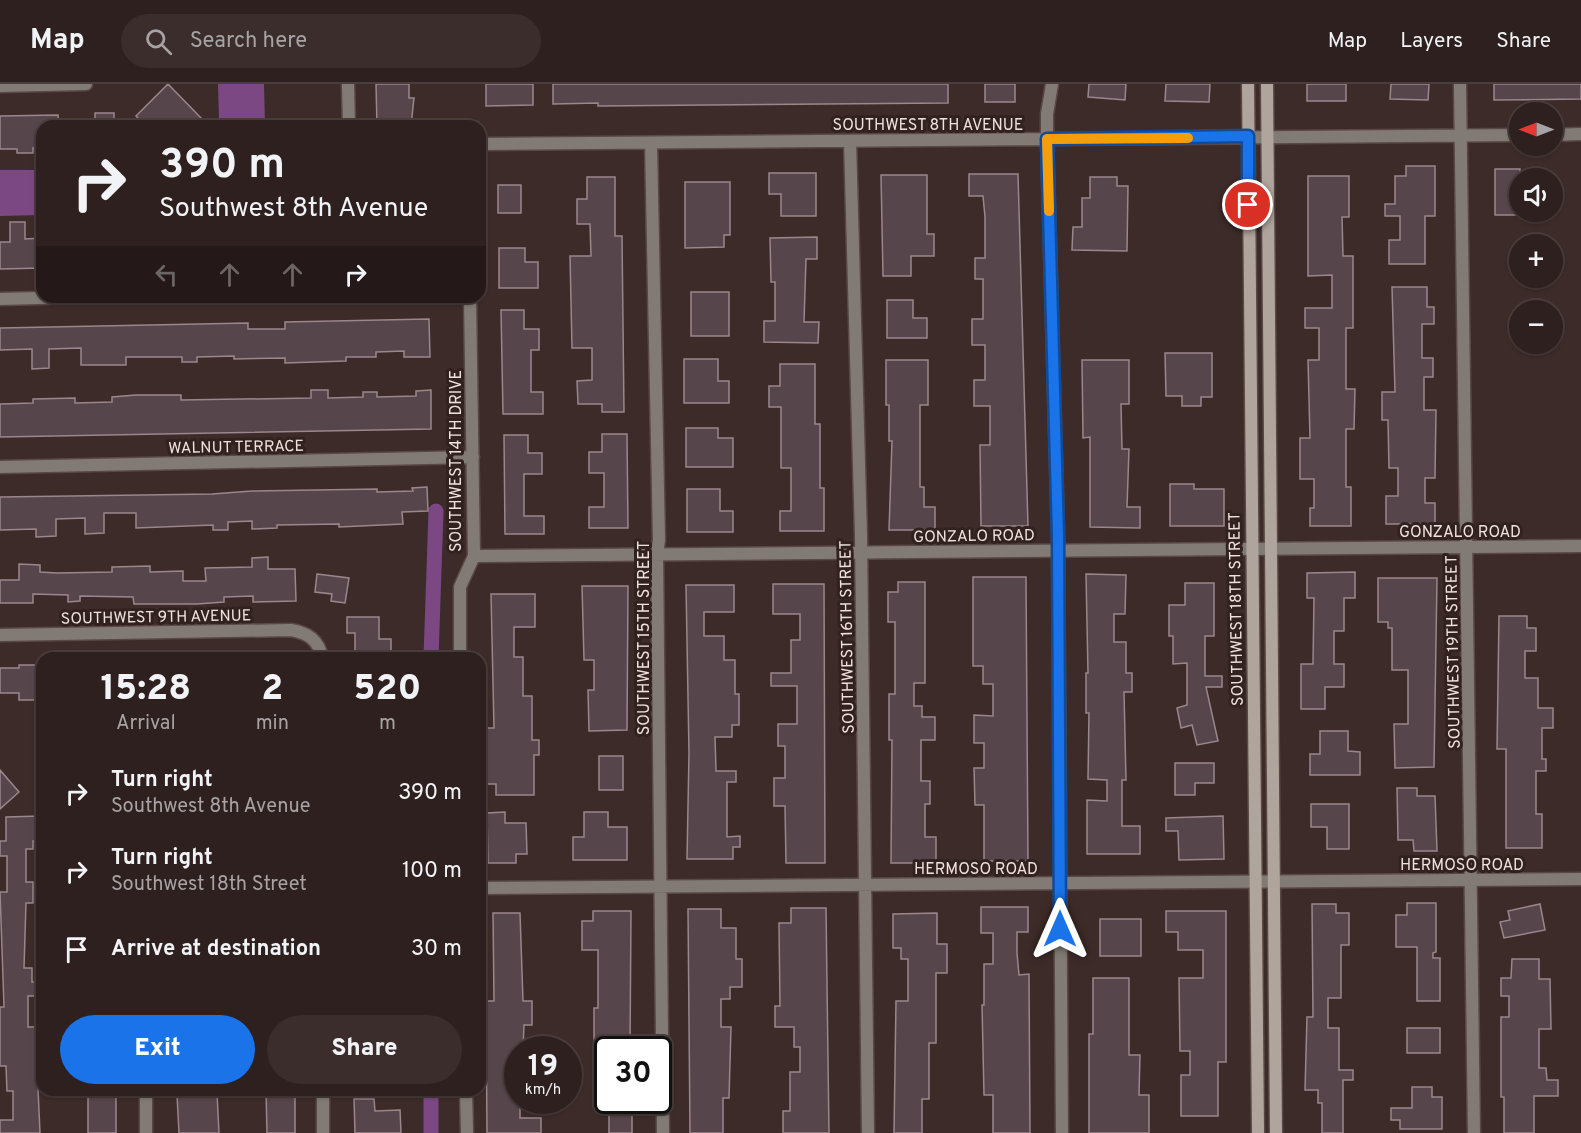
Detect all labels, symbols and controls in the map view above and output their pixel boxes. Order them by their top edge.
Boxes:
search box [121,14,541,68]
text: Map [30,23,85,59]
icon: search [142,25,175,58]
text: Search here [190,28,307,55]
text: Map [1328,28,1367,55]
text: Layers [1400,28,1463,55]
text: Share [1496,28,1551,55]
north arrow [1509,102,1563,156]
map controls [1509,102,1563,354]
street label: SOUTHWEST 8TH AVENUE [833,116,1023,136]
text: 390 m [159,140,285,193]
icon: right [60,144,138,222]
button: sound [1509,168,1563,222]
pin [1222,179,1273,230]
icon: arrive [1231,188,1264,221]
text: Southwest 8th Avenue [159,192,428,226]
button: + [1509,234,1563,288]
icon: left [150,258,183,291]
icon: ahead [213,258,246,291]
icon: ahead [276,258,309,291]
icon: right [339,258,372,291]
button: − [1509,300,1563,354]
street label: SOUTHWEST 14TH DRIVE [447,370,467,552]
street label: WALNUT TERRACE [168,437,304,459]
street label: SOUTHWEST 18TH STREET [1225,512,1249,706]
street label: GONZALO ROAD [1399,523,1521,543]
street label: GONZALO ROAD [913,526,1035,548]
street label: SOUTHWEST 16TH STREET [836,540,860,734]
street label: SOUTHWEST 15TH STREET [635,541,655,735]
street label: SOUTHWEST 19TH STREET [1442,555,1466,749]
street label: SOUTHWEST 9TH AVENUE [61,606,252,630]
text: 15:28 [101,667,191,713]
text: 2 [261,667,283,713]
text: 520 [354,667,421,713]
text: Arrival [116,711,176,737]
text: min [256,711,289,737]
text: m [379,711,396,737]
text: Turn right [111,767,213,794]
icon: right [60,777,93,810]
text: 390 m [398,780,462,807]
text: Southwest 8th Avenue [111,794,310,820]
text: Turn right [111,845,213,872]
icon: right [60,855,93,888]
street label: HERMOSO ROAD [1400,856,1524,876]
text: 100 m [402,858,462,885]
street label: HERMOSO ROAD [914,860,1038,880]
text: Southwest 18th Street [111,872,307,898]
position arrow [1028,897,1092,961]
icon: arrive [60,933,93,966]
text: Arrive at destination [111,936,321,963]
text: 30 m [411,936,462,963]
button: Exit [60,1015,255,1084]
button: Share [267,1015,462,1084]
speed limit sign: 30 [594,1036,672,1114]
text: 19 [528,1049,558,1086]
text: km/h [525,1081,561,1100]

